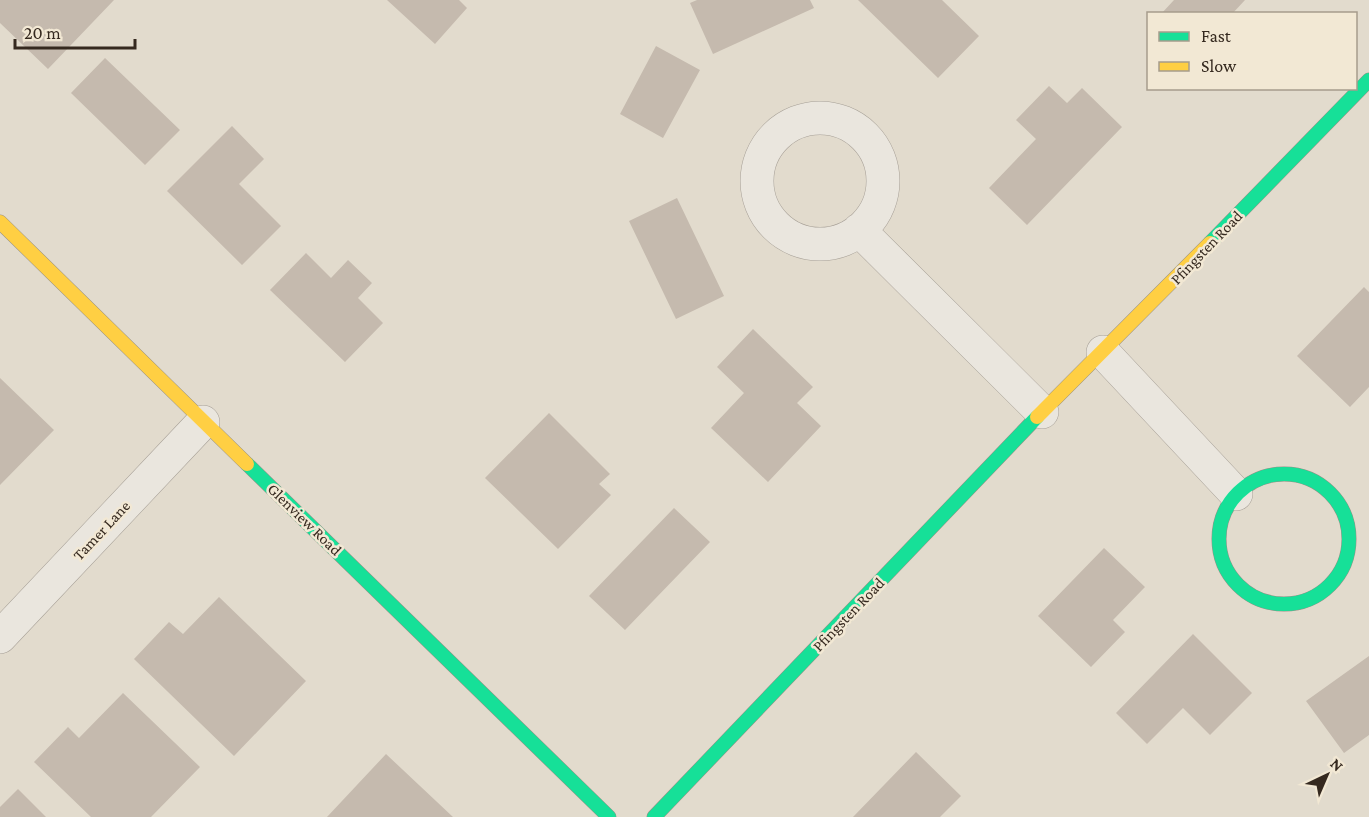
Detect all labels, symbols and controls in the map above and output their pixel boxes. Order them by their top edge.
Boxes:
scale bar [15,12,135,50]
legend [1147,12,1357,90]
text: 20 m [24,23,61,43]
text: Fast [1201,26,1232,46]
text: Slow [1201,56,1237,76]
street label: Pfingsten Road [1167,207,1247,288]
street label: Glenview Road [264,480,345,559]
street label: Tamer Lane [70,497,133,564]
street label: Pfingsten Road [809,574,889,655]
north arrow [1297,745,1357,805]
text: N [1327,755,1347,775]

